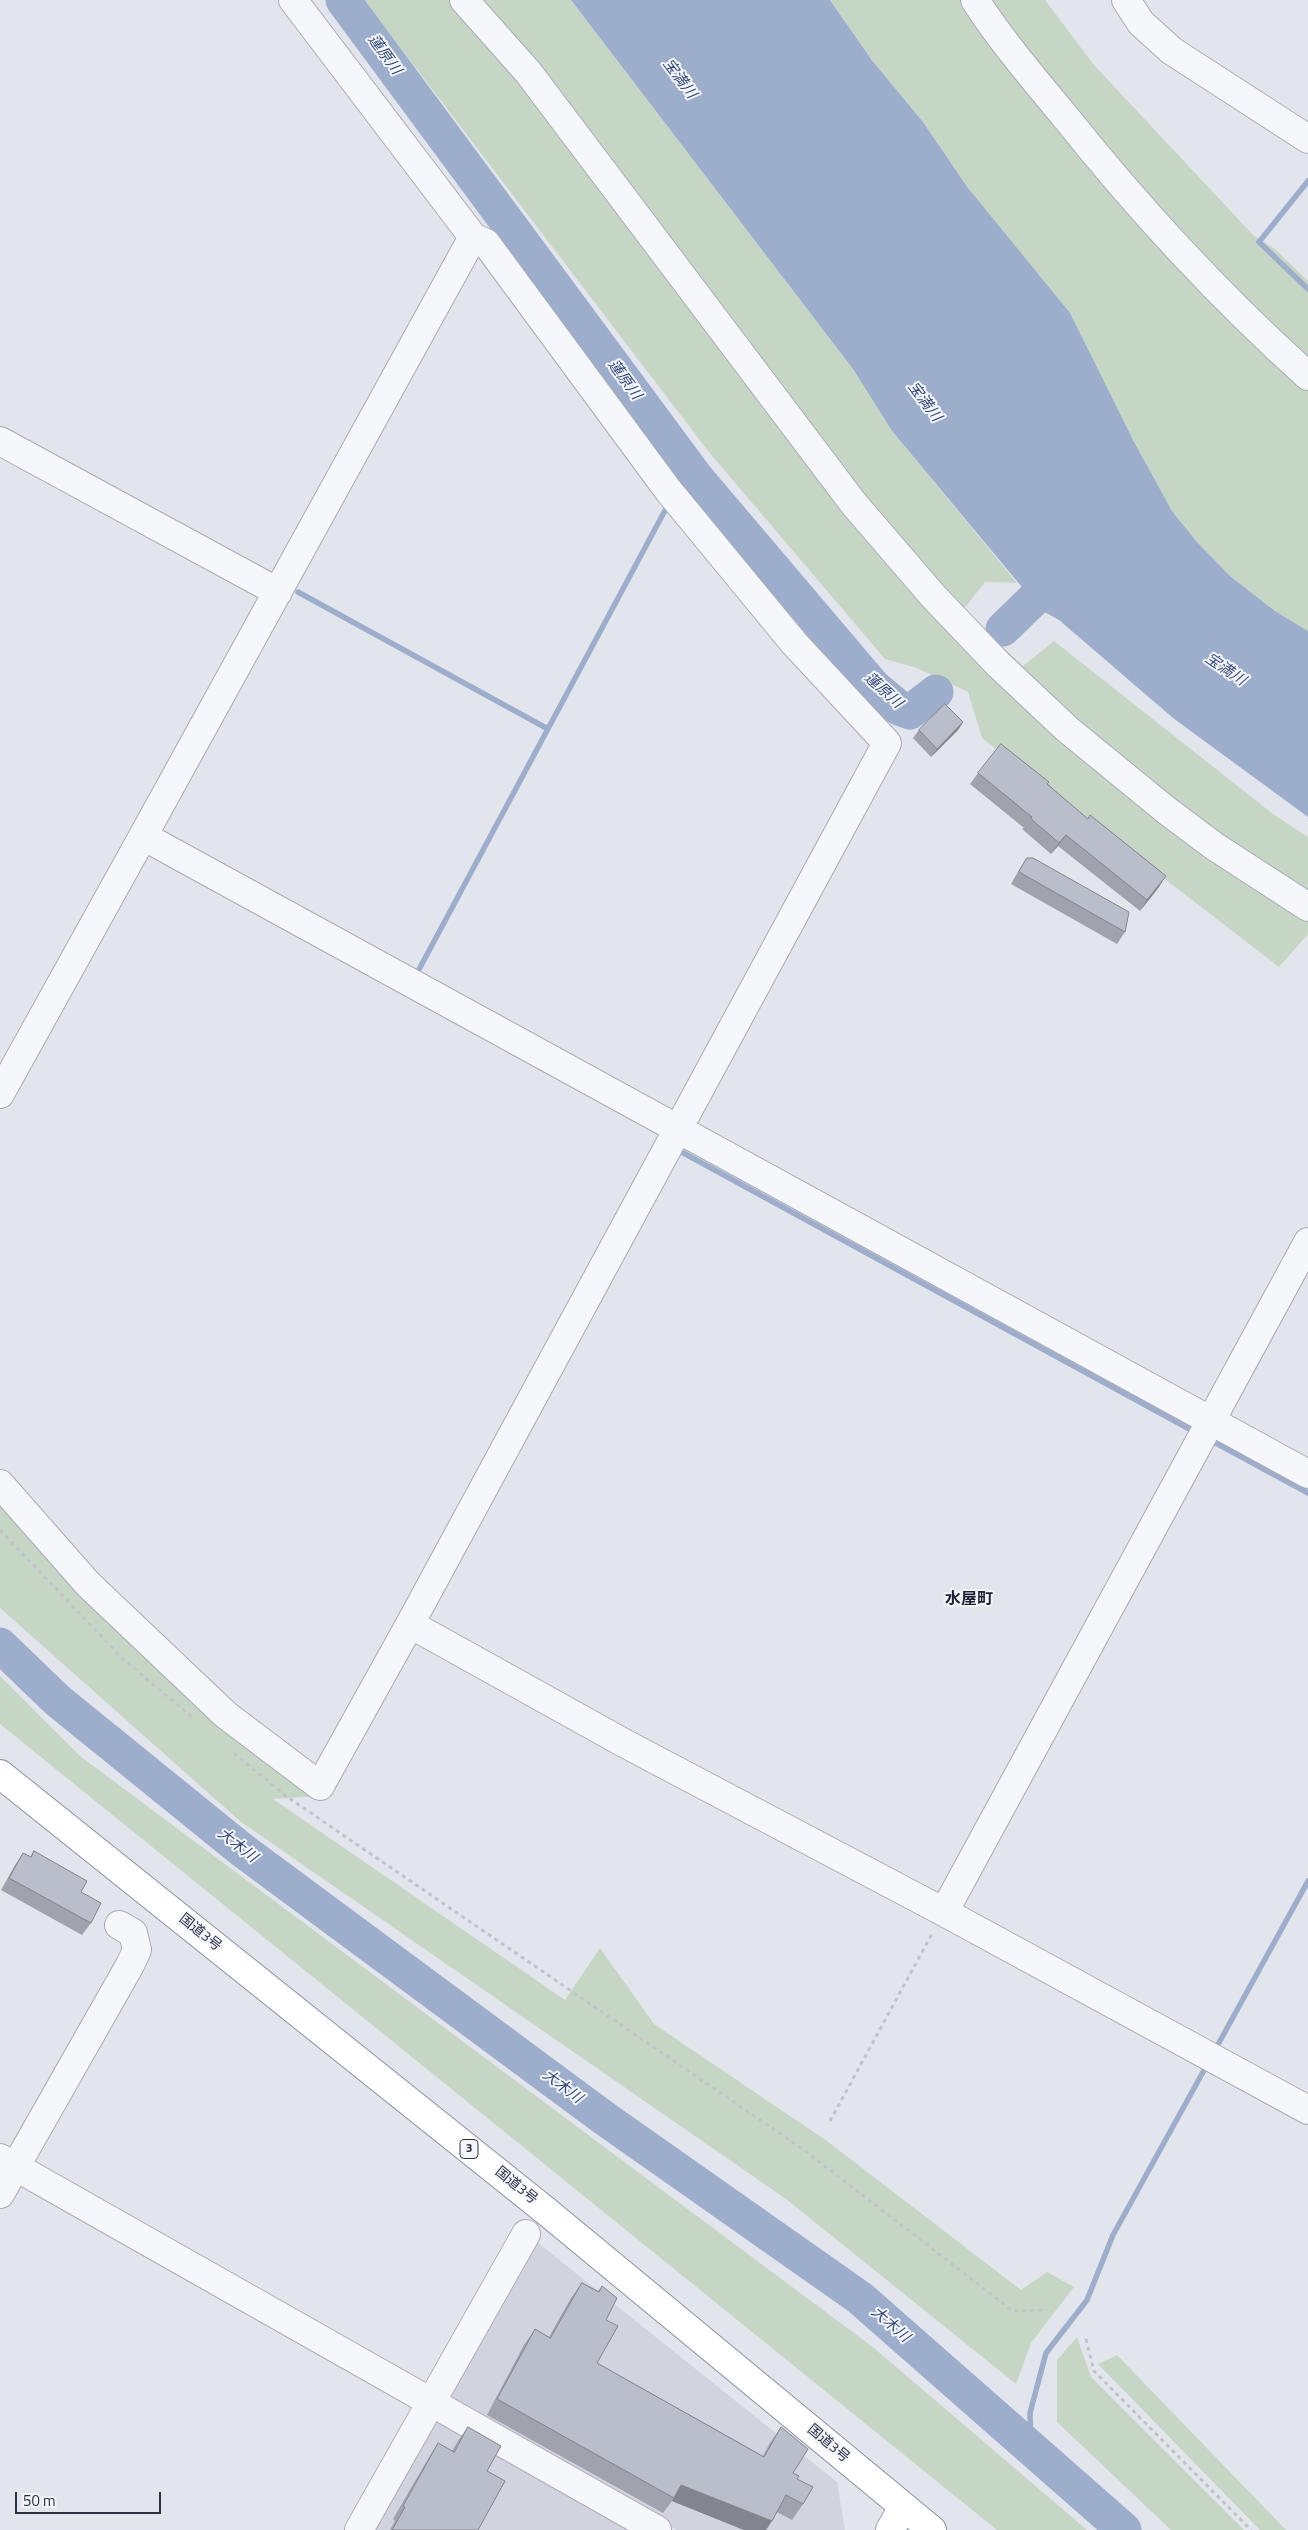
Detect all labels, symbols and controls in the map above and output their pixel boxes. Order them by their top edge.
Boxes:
water label: 蓮原川 [363,32,405,78]
water label: 宝満川 [658,56,700,102]
water label: 蓮原川 [603,357,645,403]
water label: 宝満川 [903,379,945,425]
water label: 宝満川 [1201,650,1249,690]
water label: 蓮原川 [860,669,906,713]
district label: 水屋町 [945,1590,993,1610]
water label: 大木川 [214,1825,260,1867]
street label: 国道3号 [175,1911,225,1955]
water label: 大木川 [539,2066,585,2108]
road number: 3 [460,2140,478,2158]
street label: 国道3号 [491,2164,541,2208]
water label: 大木川 [867,2303,913,2347]
street label: 国道3号 [804,2422,852,2466]
scale bar [18,2482,164,2514]
text: 50 m [23,2489,56,2512]

